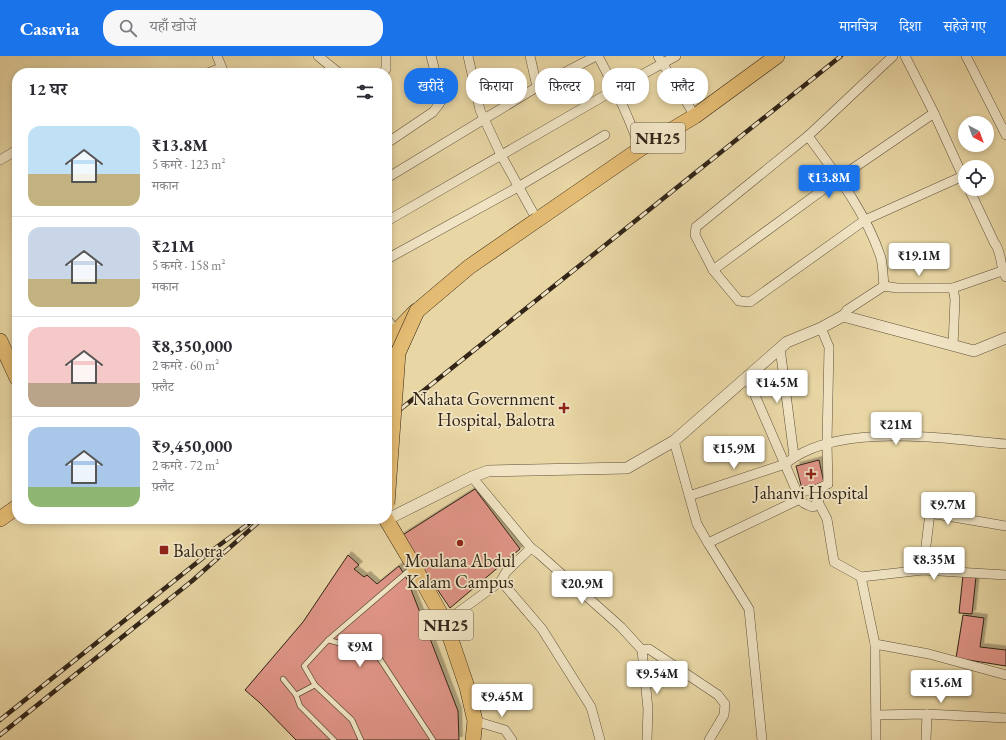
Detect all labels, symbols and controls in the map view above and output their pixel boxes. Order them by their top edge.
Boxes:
search box [103,10,383,46]
text: Casavia [20,16,79,41]
text: यहाँ खोजें [149,16,196,35]
icon: search [117,17,139,39]
text: मानचित्र [839,17,877,35]
text: दिशा [899,17,921,35]
text: सहेजे गए [943,17,986,35]
chip: खरीदें [404,68,458,104]
chip: किराया [466,68,527,104]
chip: फ़िल्टर [535,68,594,104]
chip: नया [602,68,649,104]
chip: फ़्लैट [657,68,708,104]
text: 12 घर [28,78,67,100]
icon: filters [354,81,376,103]
north arrow [958,116,994,152]
map controls [958,116,994,196]
road number: NH25 [631,123,685,153]
text: ₹13.8M [152,134,208,156]
icon: home [60,142,108,190]
text: 5 कमरे · 123 m² [152,156,225,173]
button: locate [958,160,994,196]
pin: ₹13.8M [796,165,862,199]
text: ₹13.8M [808,169,850,186]
text: मकान [152,177,178,194]
text: ₹21M [152,235,195,257]
icon: home [60,243,108,291]
pin: ₹19.1M [886,243,952,277]
text: ₹19.1M [898,247,940,264]
text: 5 कमरे · 158 m² [152,257,225,274]
text: मकान [152,278,178,295]
text: ₹8,350,000 [152,335,232,357]
icon: home [60,343,108,391]
text: 2 कमरे · 60 m² [152,357,219,374]
pin: ₹14.5M [744,370,810,404]
text: ₹14.5M [756,374,798,391]
text: फ़्लैट [152,378,174,395]
place label: Nahata Government Hospital, Balotra [413,387,556,431]
marker: Nahata Government Hospital, Balotra [558,402,570,414]
pin: ₹21M [872,412,920,446]
text: ₹21M [880,416,912,433]
text: ₹9,450,000 [152,435,232,457]
pin: ₹15.9M [701,436,767,470]
text: ₹15.9M [713,440,755,457]
icon: home [60,443,108,491]
text: 2 कमरे · 72 m² [152,457,219,474]
marker: Jahanvi Hospital [805,468,817,480]
text: फ़्लैट [152,478,174,495]
place label: Jahanvi Hospital [752,481,868,504]
pin: ₹9.7M [920,492,976,526]
text: ₹9.7M [930,496,966,513]
marker: Moulana Abdul Kalam Campus [455,538,465,548]
place label: Balotra [173,539,224,562]
marker: Balotra [158,544,170,556]
pin: ₹8.35M [901,547,967,581]
place label: Moulana Abdul Kalam Campus [405,549,515,593]
text: ₹8.35M [913,551,955,568]
pin: ₹20.9M [549,571,615,605]
text: ₹20.9M [561,575,603,592]
road number: NH25 [419,610,473,640]
pin: ₹9M [341,634,379,668]
text: ₹9M [347,638,373,655]
pin: ₹9.54M [624,661,690,695]
text: ₹9.54M [636,665,678,682]
pin: ₹15.6M [908,670,974,704]
text: ₹15.6M [920,674,962,691]
pin: ₹9.45M [469,684,535,718]
text: ₹9.45M [481,688,523,705]

